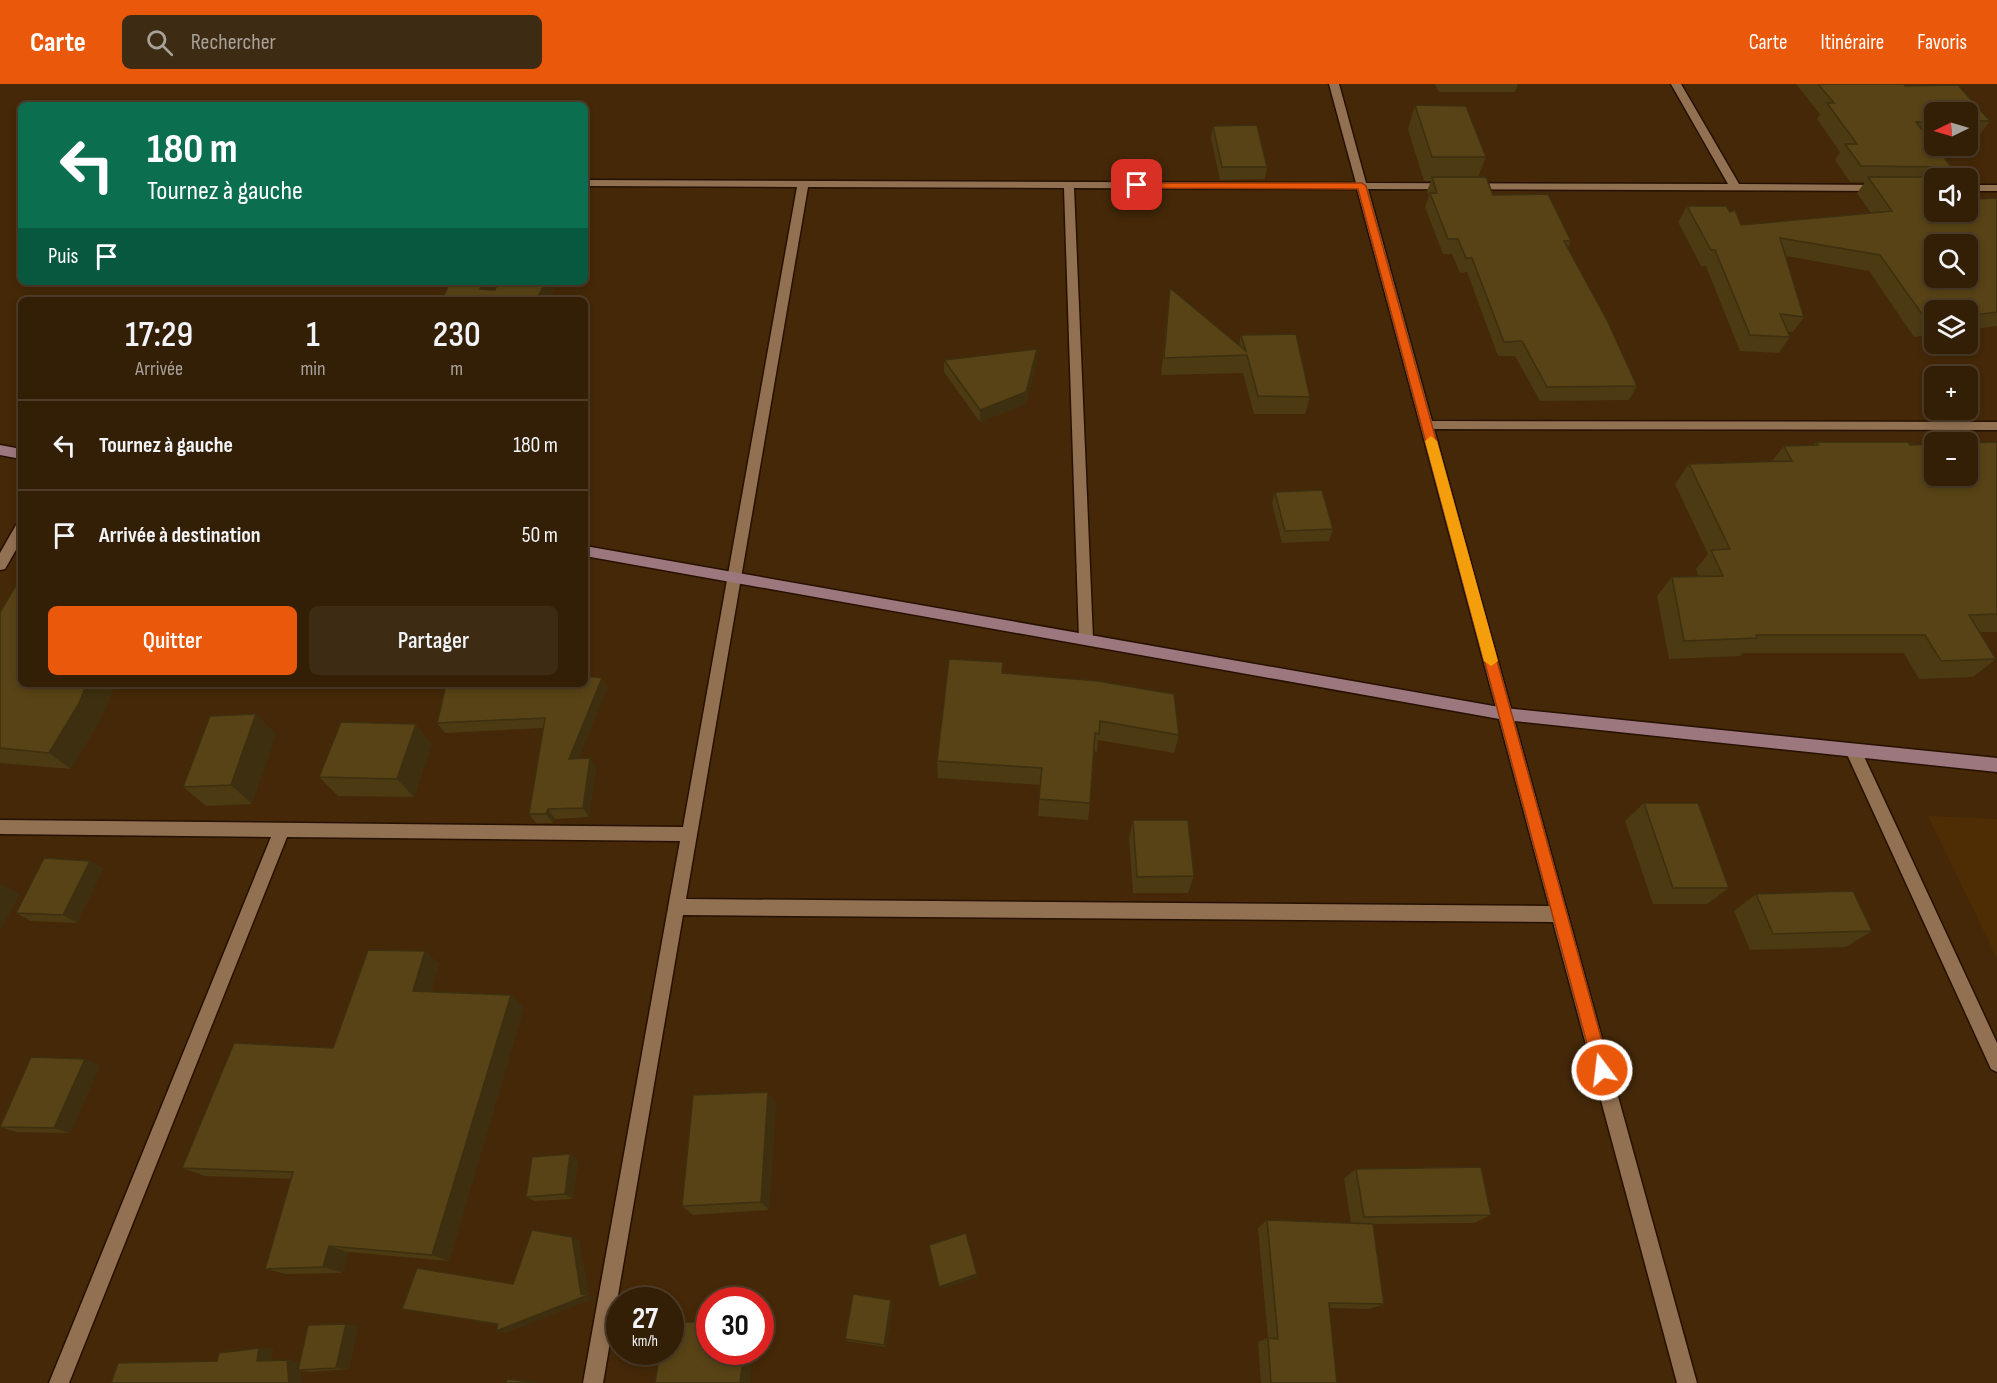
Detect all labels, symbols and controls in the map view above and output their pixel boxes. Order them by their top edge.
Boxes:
search box [122,15,542,69]
text: Carte [30,26,86,59]
icon: search [143,26,176,59]
text: Rechercher [191,29,276,56]
text: Carte [1749,30,1788,55]
text: Itinéraire [1821,30,1884,55]
text: Favoris [1917,30,1967,55]
north arrow [1924,102,1978,156]
map controls [1924,102,1978,486]
text: 180 m [147,124,238,175]
icon: left [48,126,126,204]
pin [1111,159,1162,210]
icon: arrive [1120,168,1153,201]
button: sound [1924,168,1978,222]
text: Tournez à gauche [147,175,303,207]
button: search [1924,234,1978,288]
icon: arrive [90,240,123,273]
text: Puis [48,243,78,270]
button: layers [1924,300,1978,354]
text: 17:29 [125,314,193,357]
text: 1 [306,314,320,357]
text: 230 [433,314,481,357]
text: Arrivée [135,357,183,381]
text: min [300,357,326,381]
text: m [450,357,463,381]
button: + [1924,366,1978,420]
icon: left [48,429,81,462]
text: Tournez à gauche [99,432,233,459]
text: 180 m [513,432,558,459]
button: − [1924,432,1978,486]
icon: arrive [48,519,81,552]
text: Arrivée à destination [99,522,261,549]
text: 50 m [522,522,558,549]
button: Quitter [48,606,297,675]
button: Partager [309,606,558,675]
position arrow [1570,1038,1634,1102]
speed limit sign: 30 [696,1287,774,1365]
text: 27 [632,1301,658,1337]
text: km/h [632,1332,658,1351]

